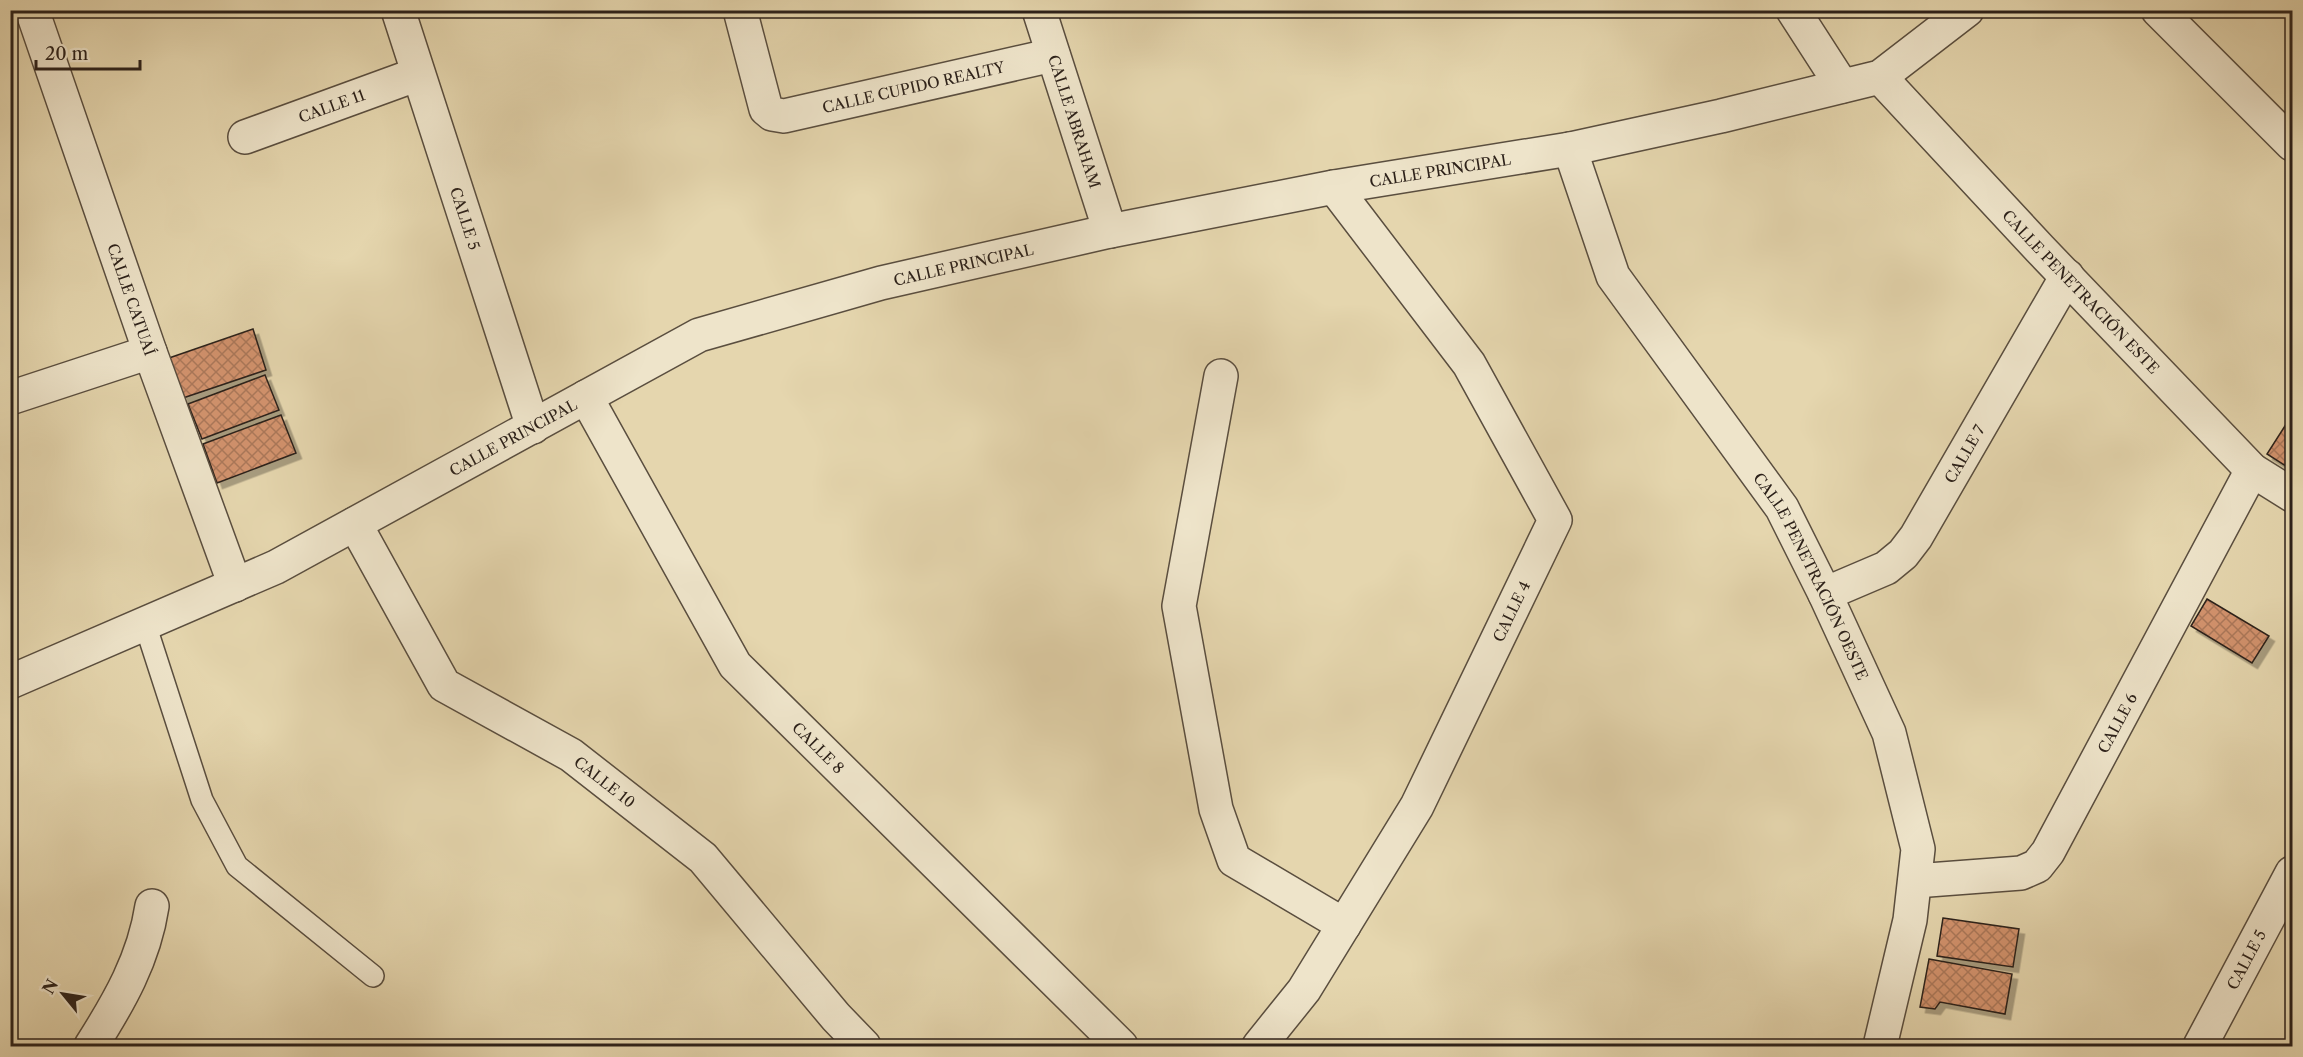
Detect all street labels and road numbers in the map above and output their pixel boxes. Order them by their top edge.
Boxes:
street label: CALLE ABRAHAM [1045,52,1105,190]
street label: CALLE CUPIDO REALTY [820,57,1007,117]
street label: CALLE 11 [296,84,368,126]
street label: CALLE PRINCIPAL [1368,149,1512,191]
street label: CALLE 5 [446,185,484,252]
street label: CALLE PENETRACIÓN ESTE [1999,206,2164,377]
street label: CALLE PRINCIPAL [892,239,1035,289]
street label: CALLE CATUAÍ [104,241,160,358]
street label: CALLE PRINCIPAL [446,394,580,480]
street label: CALLE 7 [1940,421,1989,486]
street label: CALLE PENETRACIÓN OESTE [1750,469,1873,683]
street label: CALLE 4 [1488,578,1534,645]
street label: CALLE 6 [2093,689,2141,756]
street label: CALLE 8 [789,718,849,777]
street label: CALLE 10 [570,752,639,811]
street label: CALLE 5 [2222,926,2270,993]

